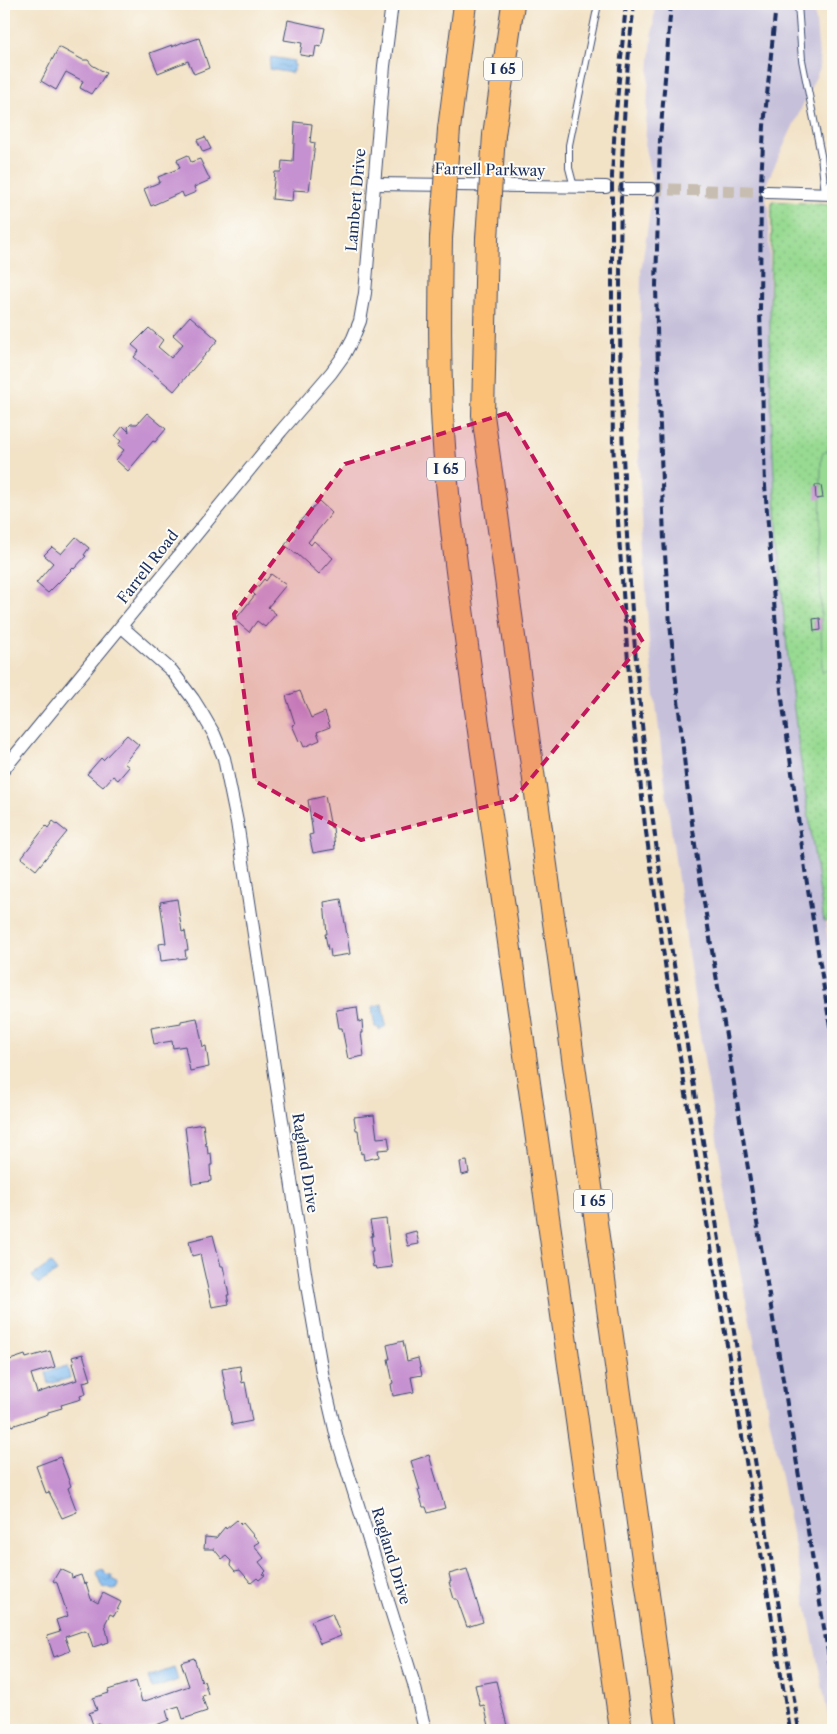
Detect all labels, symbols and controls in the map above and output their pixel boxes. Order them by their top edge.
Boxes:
road number: I 65 [484,58,522,80]
street label: Lambert Drive [342,147,369,252]
street label: Farrell Parkway [434,159,546,180]
road number: I 65 [427,458,465,480]
street label: Farrell Road [113,526,182,607]
street label: Ragland Drive [288,1112,323,1214]
road number: I 65 [574,1190,612,1212]
street label: Ragland Drive [368,1505,415,1607]

